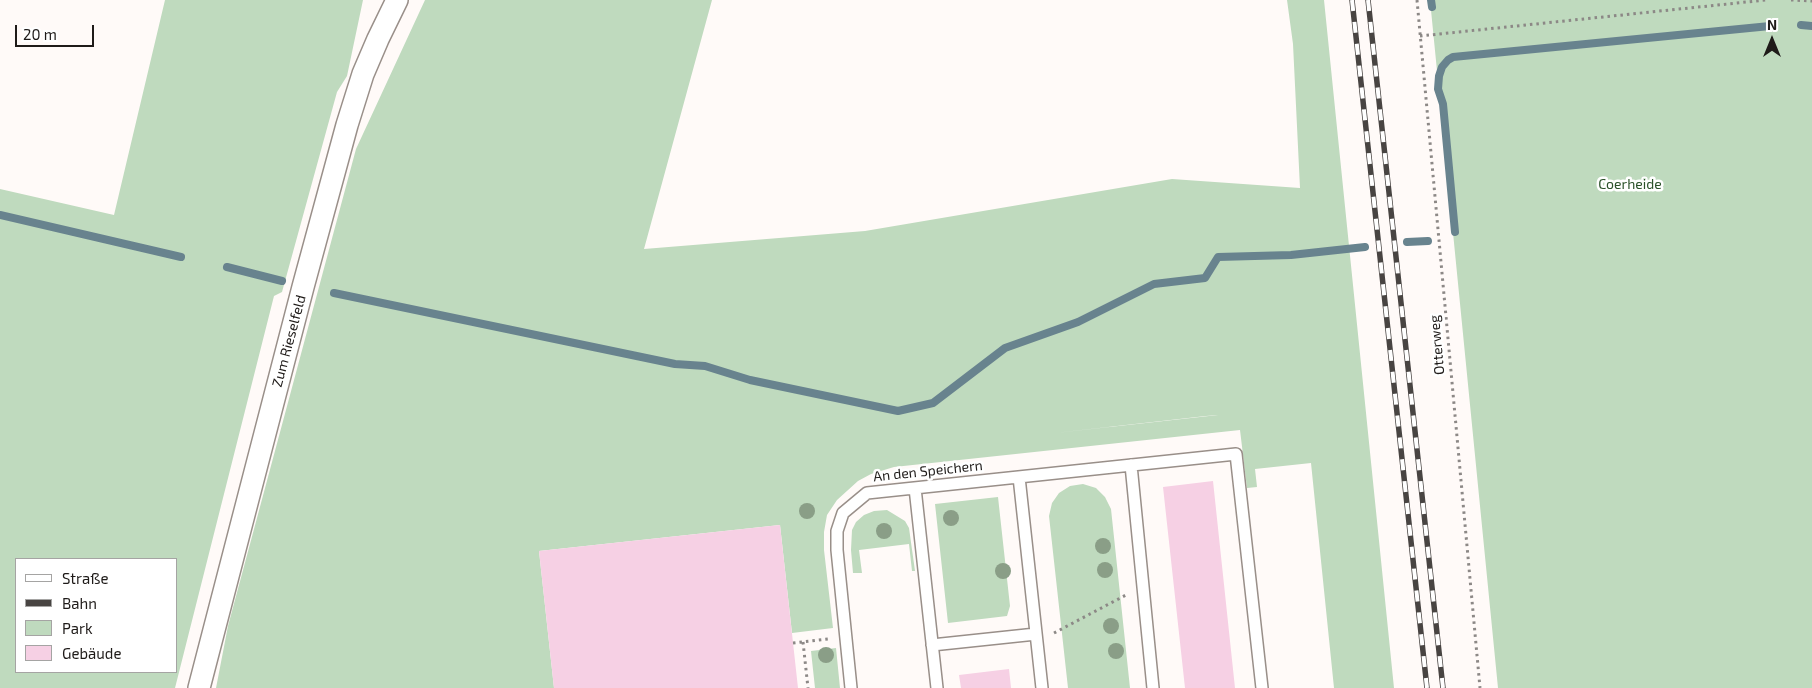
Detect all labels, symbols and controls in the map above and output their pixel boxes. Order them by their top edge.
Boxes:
scale bar [18,15,96,47]
north arrow [1747,15,1797,65]
text: N [1767,16,1777,33]
text: 20 m [23,25,57,43]
park label: Coerheide [1598,176,1662,192]
street label: Zum Rieselfeld [269,293,309,389]
street label: Otterweg [1426,314,1448,376]
street label: An den Speichern [872,457,984,485]
legend [15,558,178,673]
text: Straße [62,569,108,587]
text: Bahn [62,594,97,612]
text: Park [62,619,93,637]
text: Gebäude [62,644,121,662]

